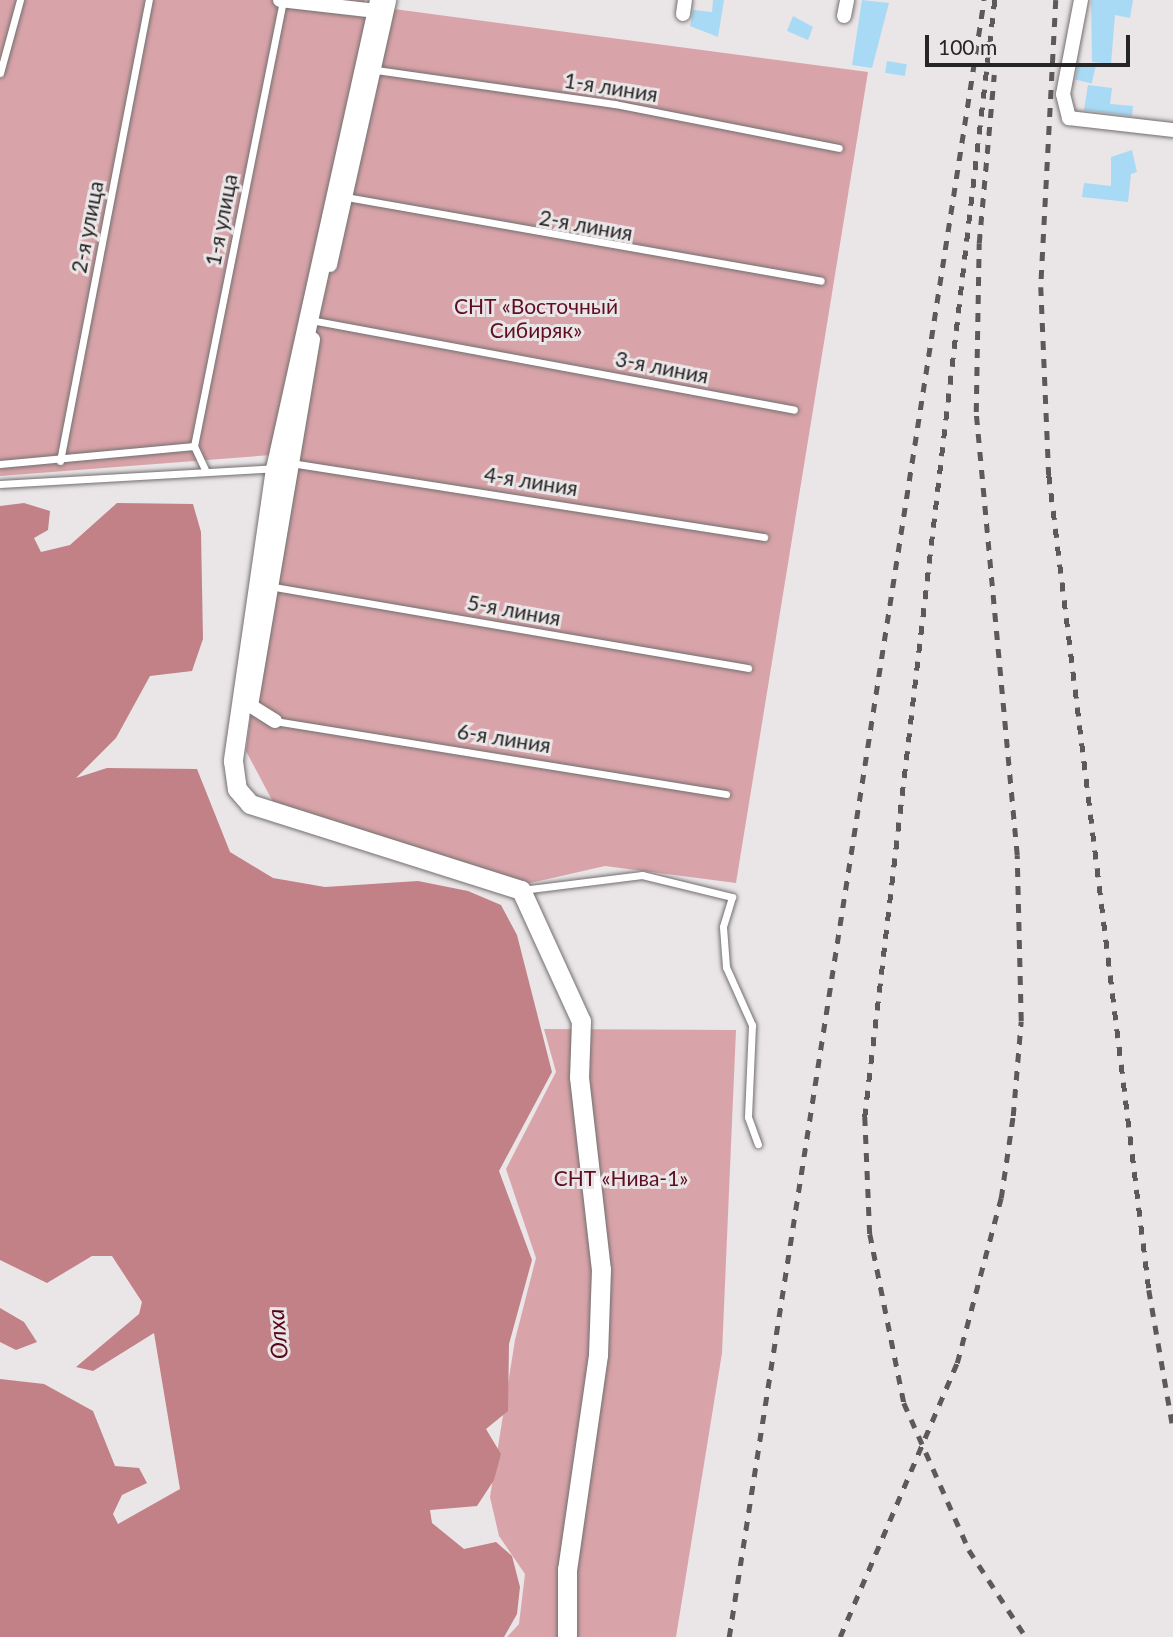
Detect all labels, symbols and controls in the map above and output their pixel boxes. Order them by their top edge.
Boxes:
scale bar [928,21,1133,65]
text: 100 m [938,34,997,59]
street label: 1-я линия [562,67,660,107]
street label: 1-я улица [200,172,242,268]
street label: 2-я улица [66,179,108,275]
street label: 2-я линия [537,204,635,246]
park label: СНТ «Восточный Сибиряк» [454,293,618,343]
street label: 3-я линия [613,346,711,388]
street label: 4-я линия [482,461,580,501]
street label: 5-я линия [465,589,563,631]
street label: 6-я линия [455,718,553,758]
park label: СНТ «Нива-1» [554,1165,688,1191]
water label: Олха [261,1308,293,1360]

